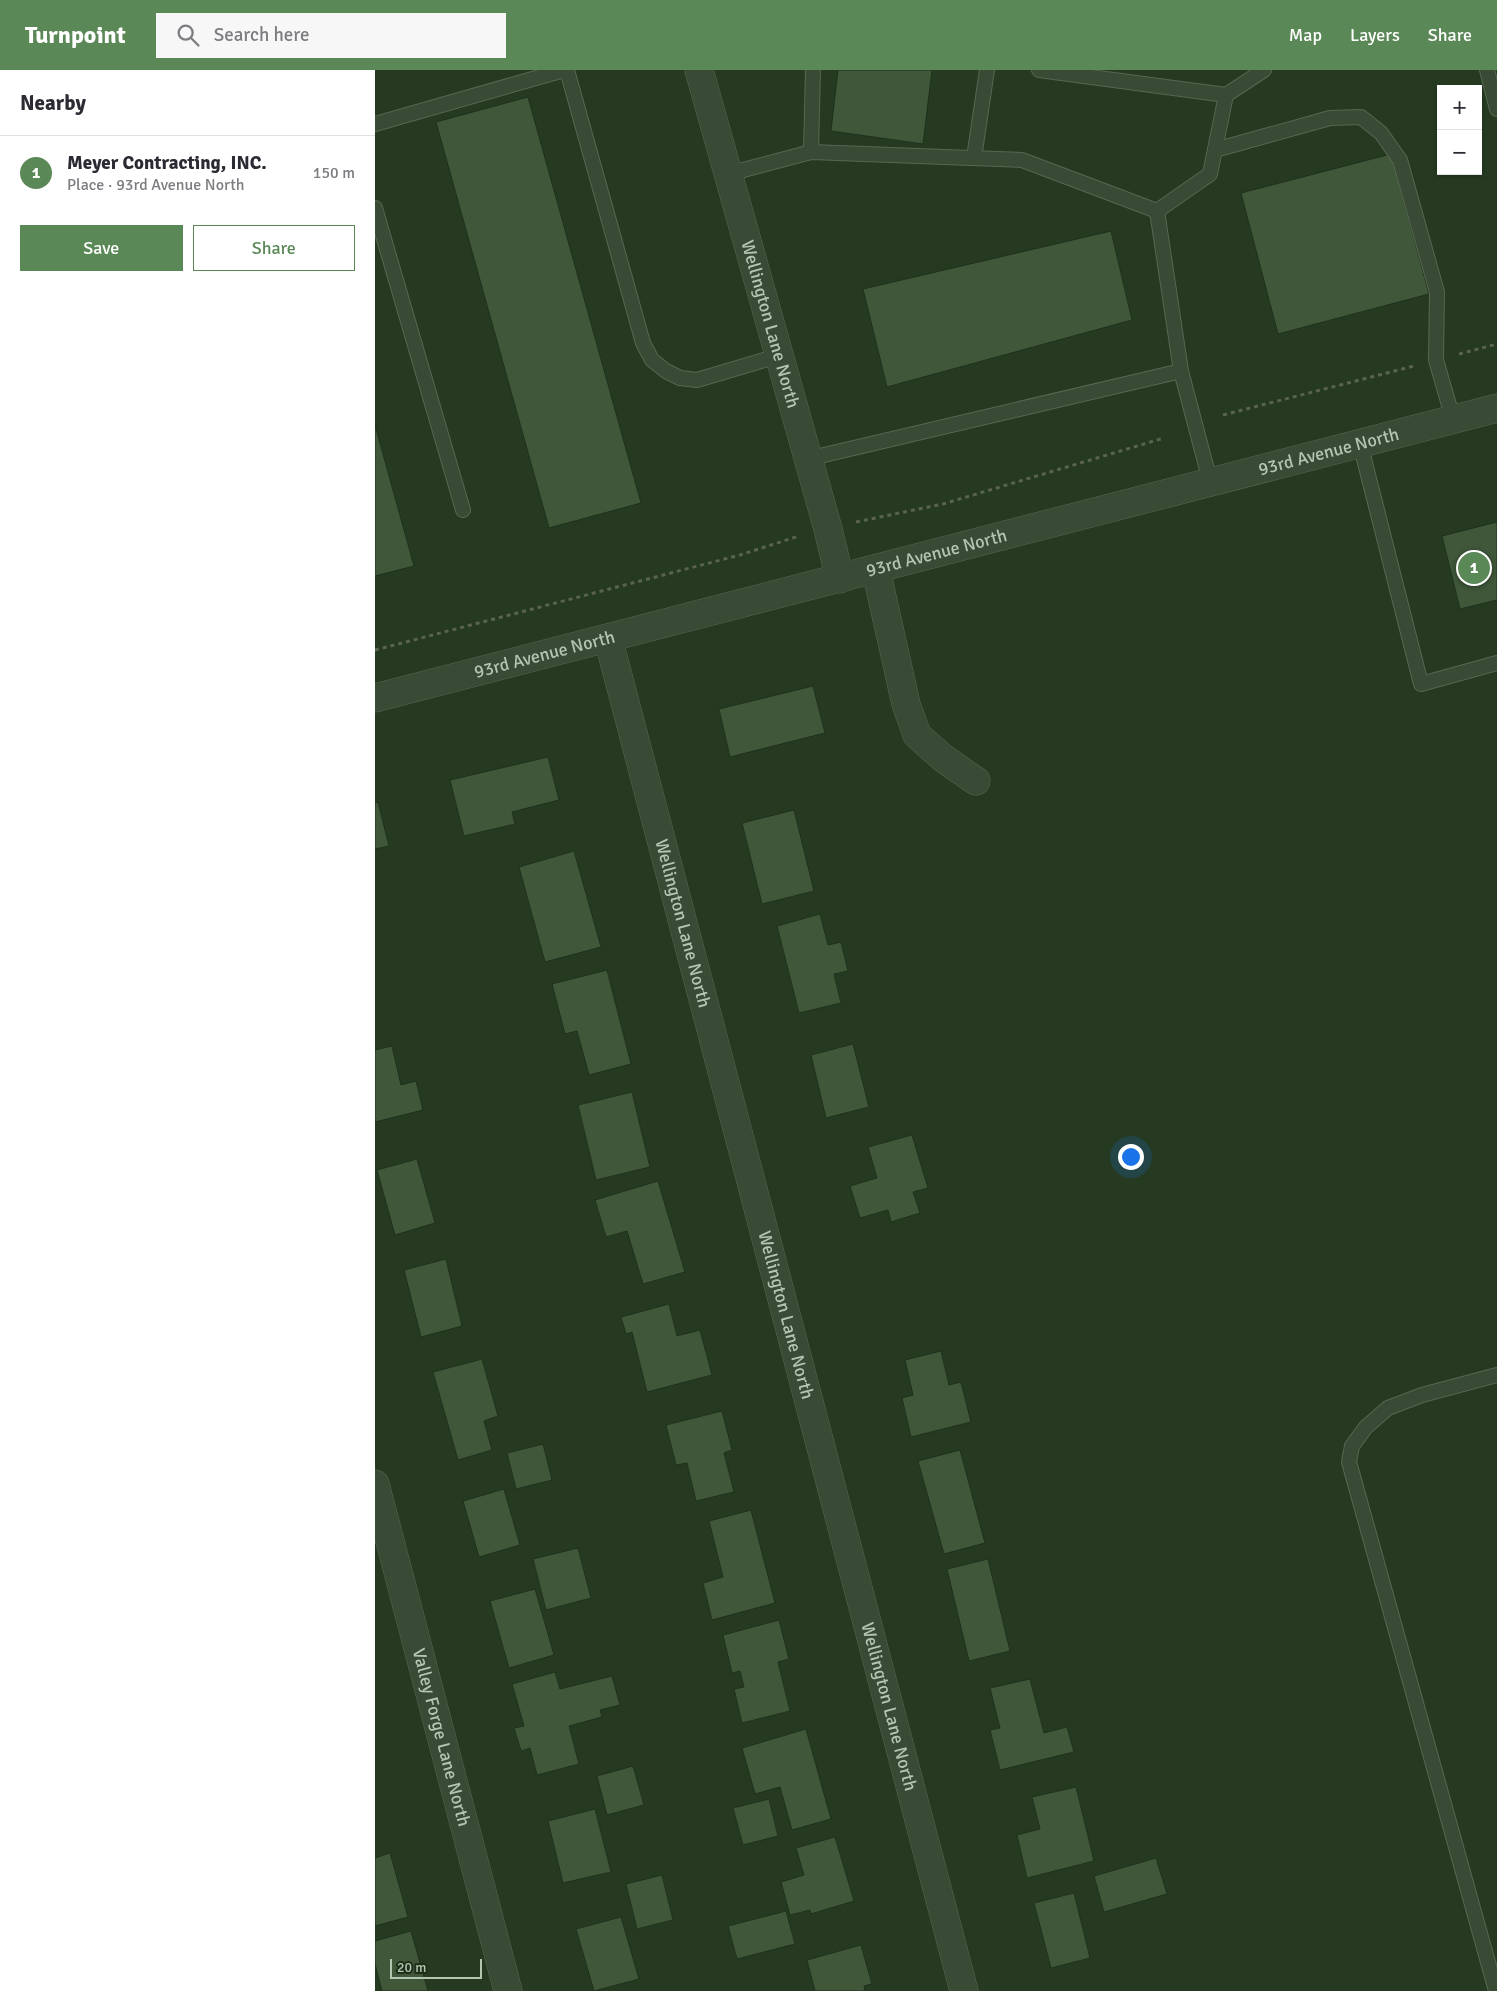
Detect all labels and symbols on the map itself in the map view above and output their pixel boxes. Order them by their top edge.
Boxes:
street label: Wellington Lane North [736,238,804,411]
street label: 93rd Avenue North [1256,423,1401,480]
street label: 93rd Avenue North [864,524,1009,582]
pin: 1 [1458,549,1490,587]
street label: 93rd Avenue North [472,625,617,683]
street label: Wellington Lane North [650,837,716,1010]
your location [1118,1144,1144,1170]
street label: Wellington Lane North [753,1228,819,1402]
street label: Wellington Lane North [856,1620,922,1793]
street label: Valley Forge Lane North [408,1646,475,1829]
scale bar [390,1956,483,1979]

